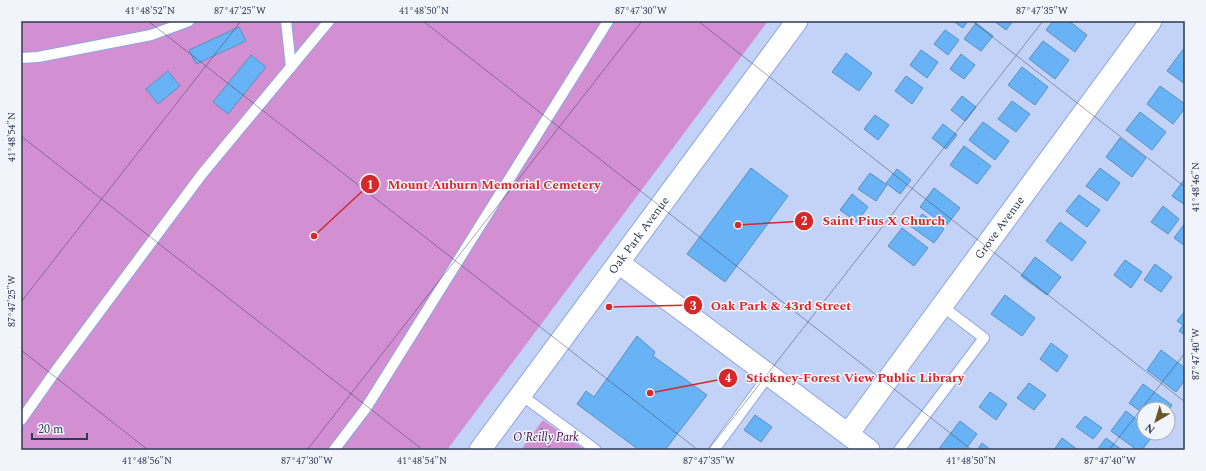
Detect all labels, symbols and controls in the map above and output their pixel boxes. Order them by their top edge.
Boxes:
text: 41°48'52"N [125,3,175,19]
text: 87°47'25"W [214,3,266,19]
text: 41°48'50"N [399,3,449,19]
text: 87°47'30"W [615,3,667,19]
text: 87°47'35"W [1016,3,1068,19]
text: 41°48'54"N [4,112,20,162]
text: 41°48'46"N [1188,162,1204,212]
callout: Mount Auburn Memorial Cemetery [360,172,609,197]
text: Mount Auburn Memorial Cemetery [388,175,601,195]
text: 1 [367,176,373,195]
street label: Grove Avenue [970,192,1030,264]
street label: Oak Park Avenue [604,193,674,278]
callout: Saint Pius X Church [794,208,953,233]
text: Saint Pius X Church [823,211,945,231]
text: 2 [801,212,808,231]
text: 87°47'25"W [4,275,20,327]
callout: Oak Park & 43rd Street [683,293,859,318]
text: Oak Park & 43rd Street [711,296,851,316]
text: 3 [690,297,697,316]
text: 87°47'40"W [1188,328,1204,380]
callout: Stickney-Forest View Public Library [718,365,972,390]
text: Stickney-Forest View Public Library [746,368,965,388]
text: 4 [725,369,732,388]
north arrow [1136,401,1176,441]
scale bar [32,415,87,441]
text: N [1141,419,1159,438]
text: 20 m [38,420,63,439]
park label: O'Reilly Park [513,428,579,447]
text: 41°48'56"N [122,453,172,469]
text: 87°47'30"W [281,453,333,469]
text: 41°48'54"N [397,453,447,469]
text: 87°47'35"W [683,453,735,469]
text: 41°48'50"N [946,453,996,469]
text: 87°47'40"W [1084,453,1136,469]

